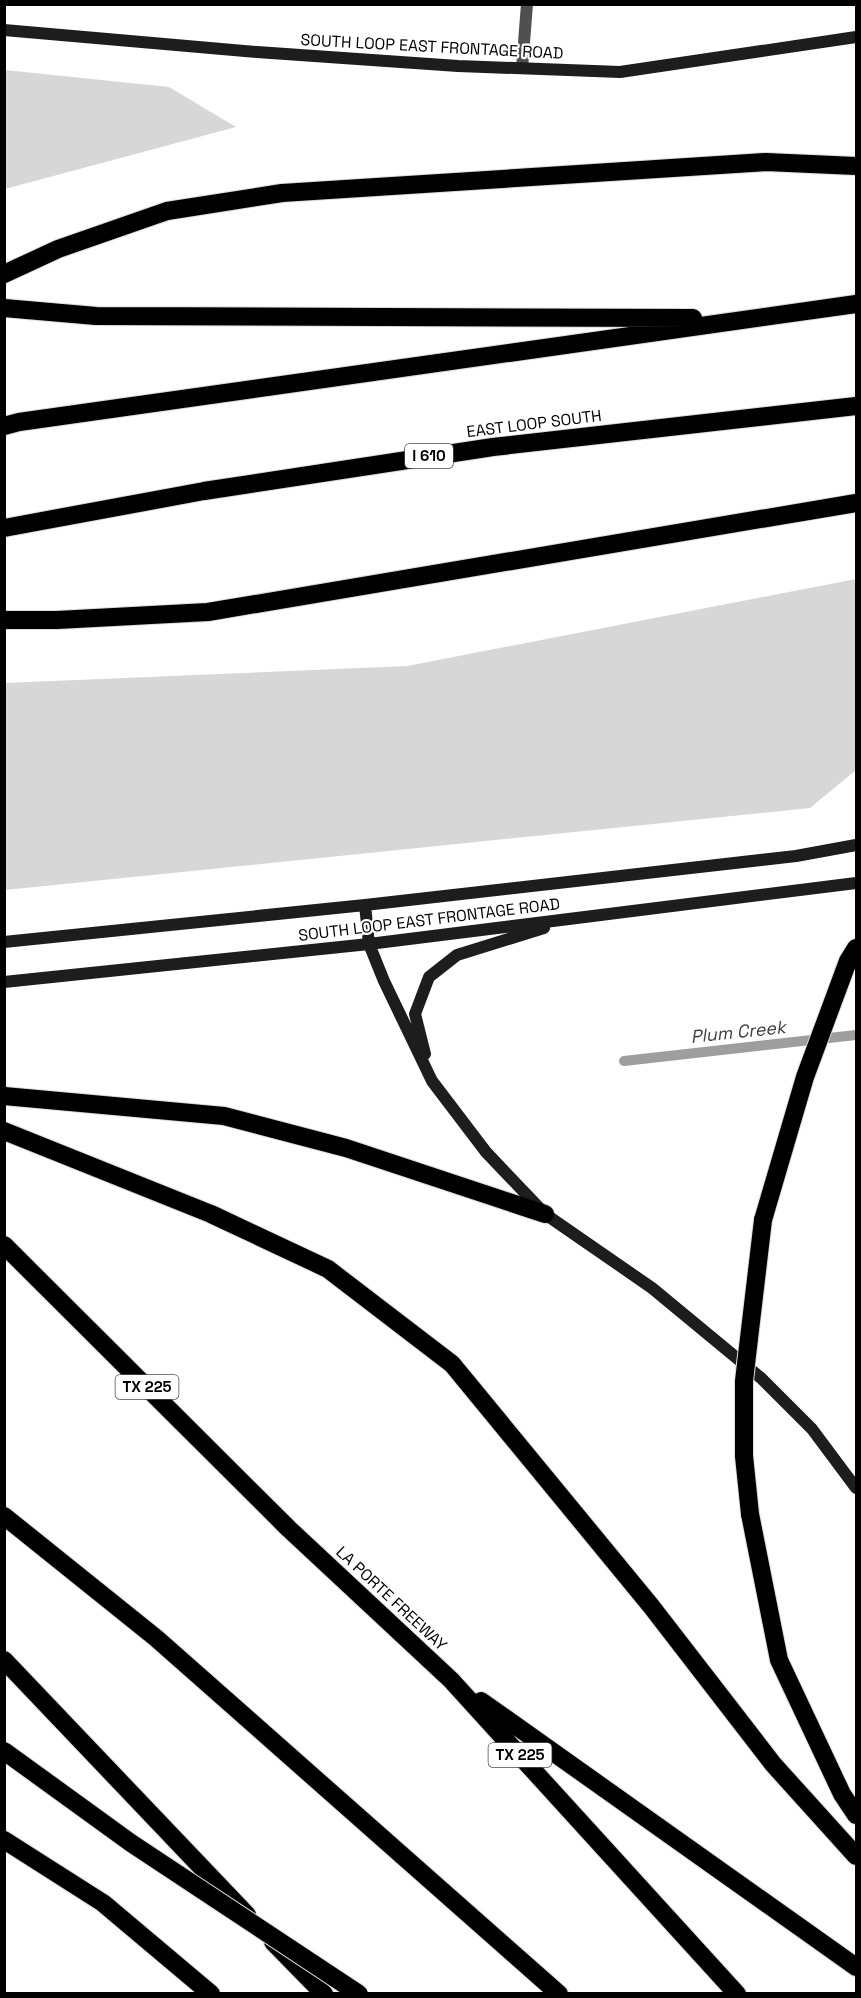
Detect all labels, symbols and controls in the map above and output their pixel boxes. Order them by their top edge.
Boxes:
street label: SOUTH LOOP EAST FRONTAGE ROAD [300,29,564,64]
street label: EAST LOOP SOUTH [465,405,603,442]
road number: I 610 [405,444,453,468]
street label: SOUTH LOOP EAST FRONTAGE ROAD [297,893,561,946]
water label: Plum Creek [689,1015,789,1048]
road number: TX 225 [116,1375,178,1399]
street label: LA PORTE FREEWAY [332,1541,452,1655]
road number: TX 225 [488,1743,552,1767]

